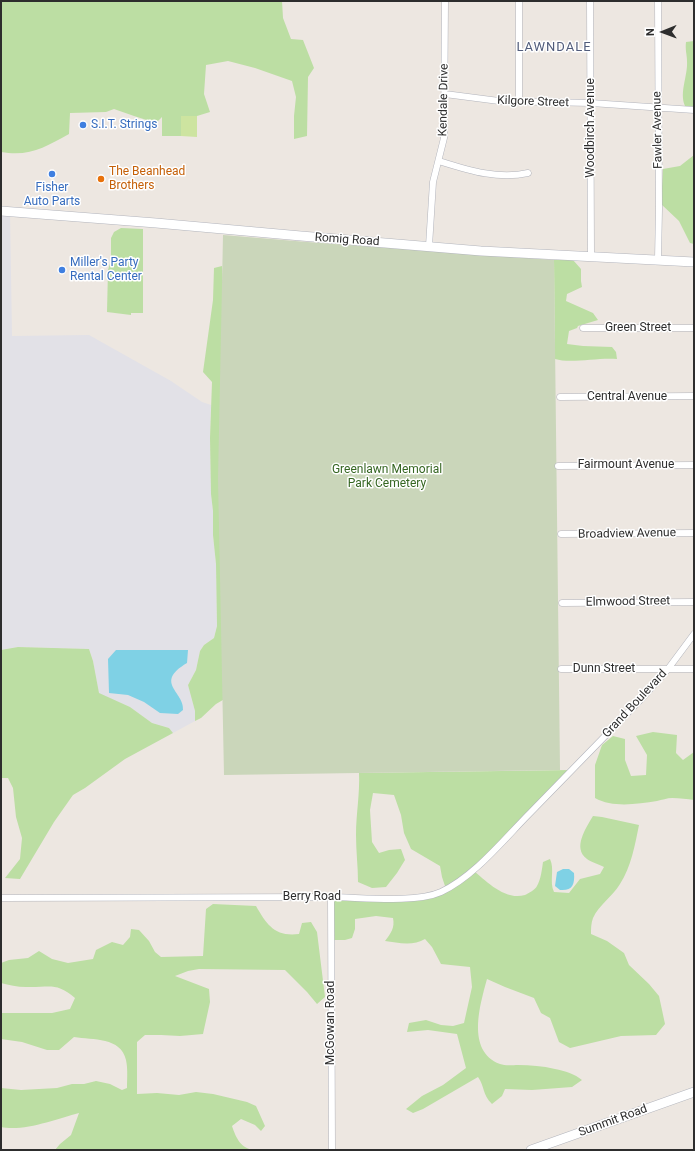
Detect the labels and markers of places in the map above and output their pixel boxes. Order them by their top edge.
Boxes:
place label: S.I.T. Strings [91,118,157,132]
marker: S.I.T. Strings [78,120,88,130]
place label: The Beanhead Brothers [109,165,185,193]
marker: Fisher Auto Parts [47,169,57,179]
marker: The Beanhead Brothers [96,174,106,184]
place label: Fisher Auto Parts [24,181,80,209]
place label: Miller's Party Rental Center [70,256,142,284]
marker: Miller's Party Rental Center [57,265,67,275]

